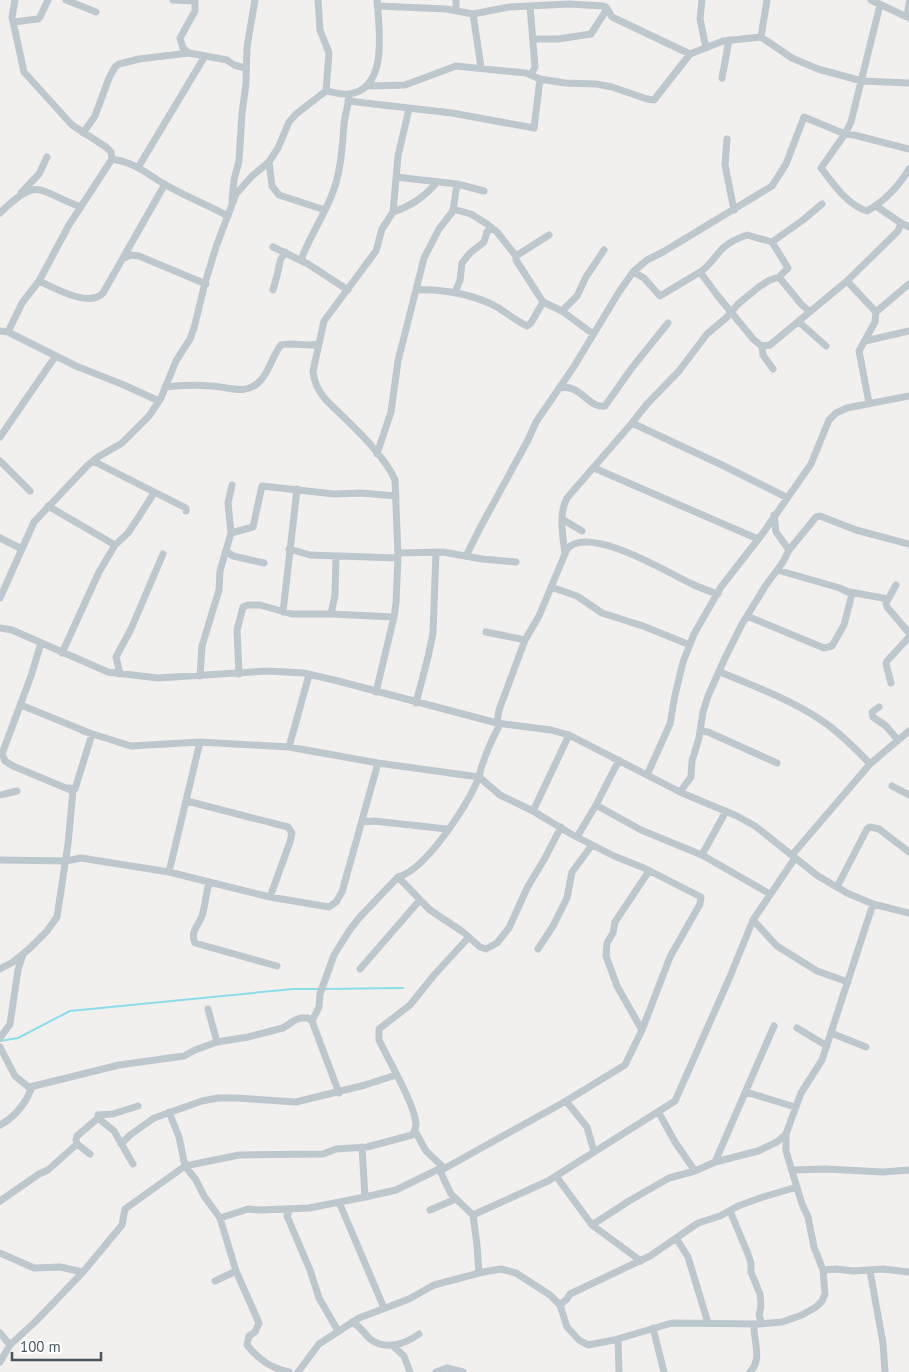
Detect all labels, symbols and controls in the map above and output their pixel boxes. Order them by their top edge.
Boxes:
scale bar [12,1330,101,1362]
text: 100 m [20,1337,61,1356]

